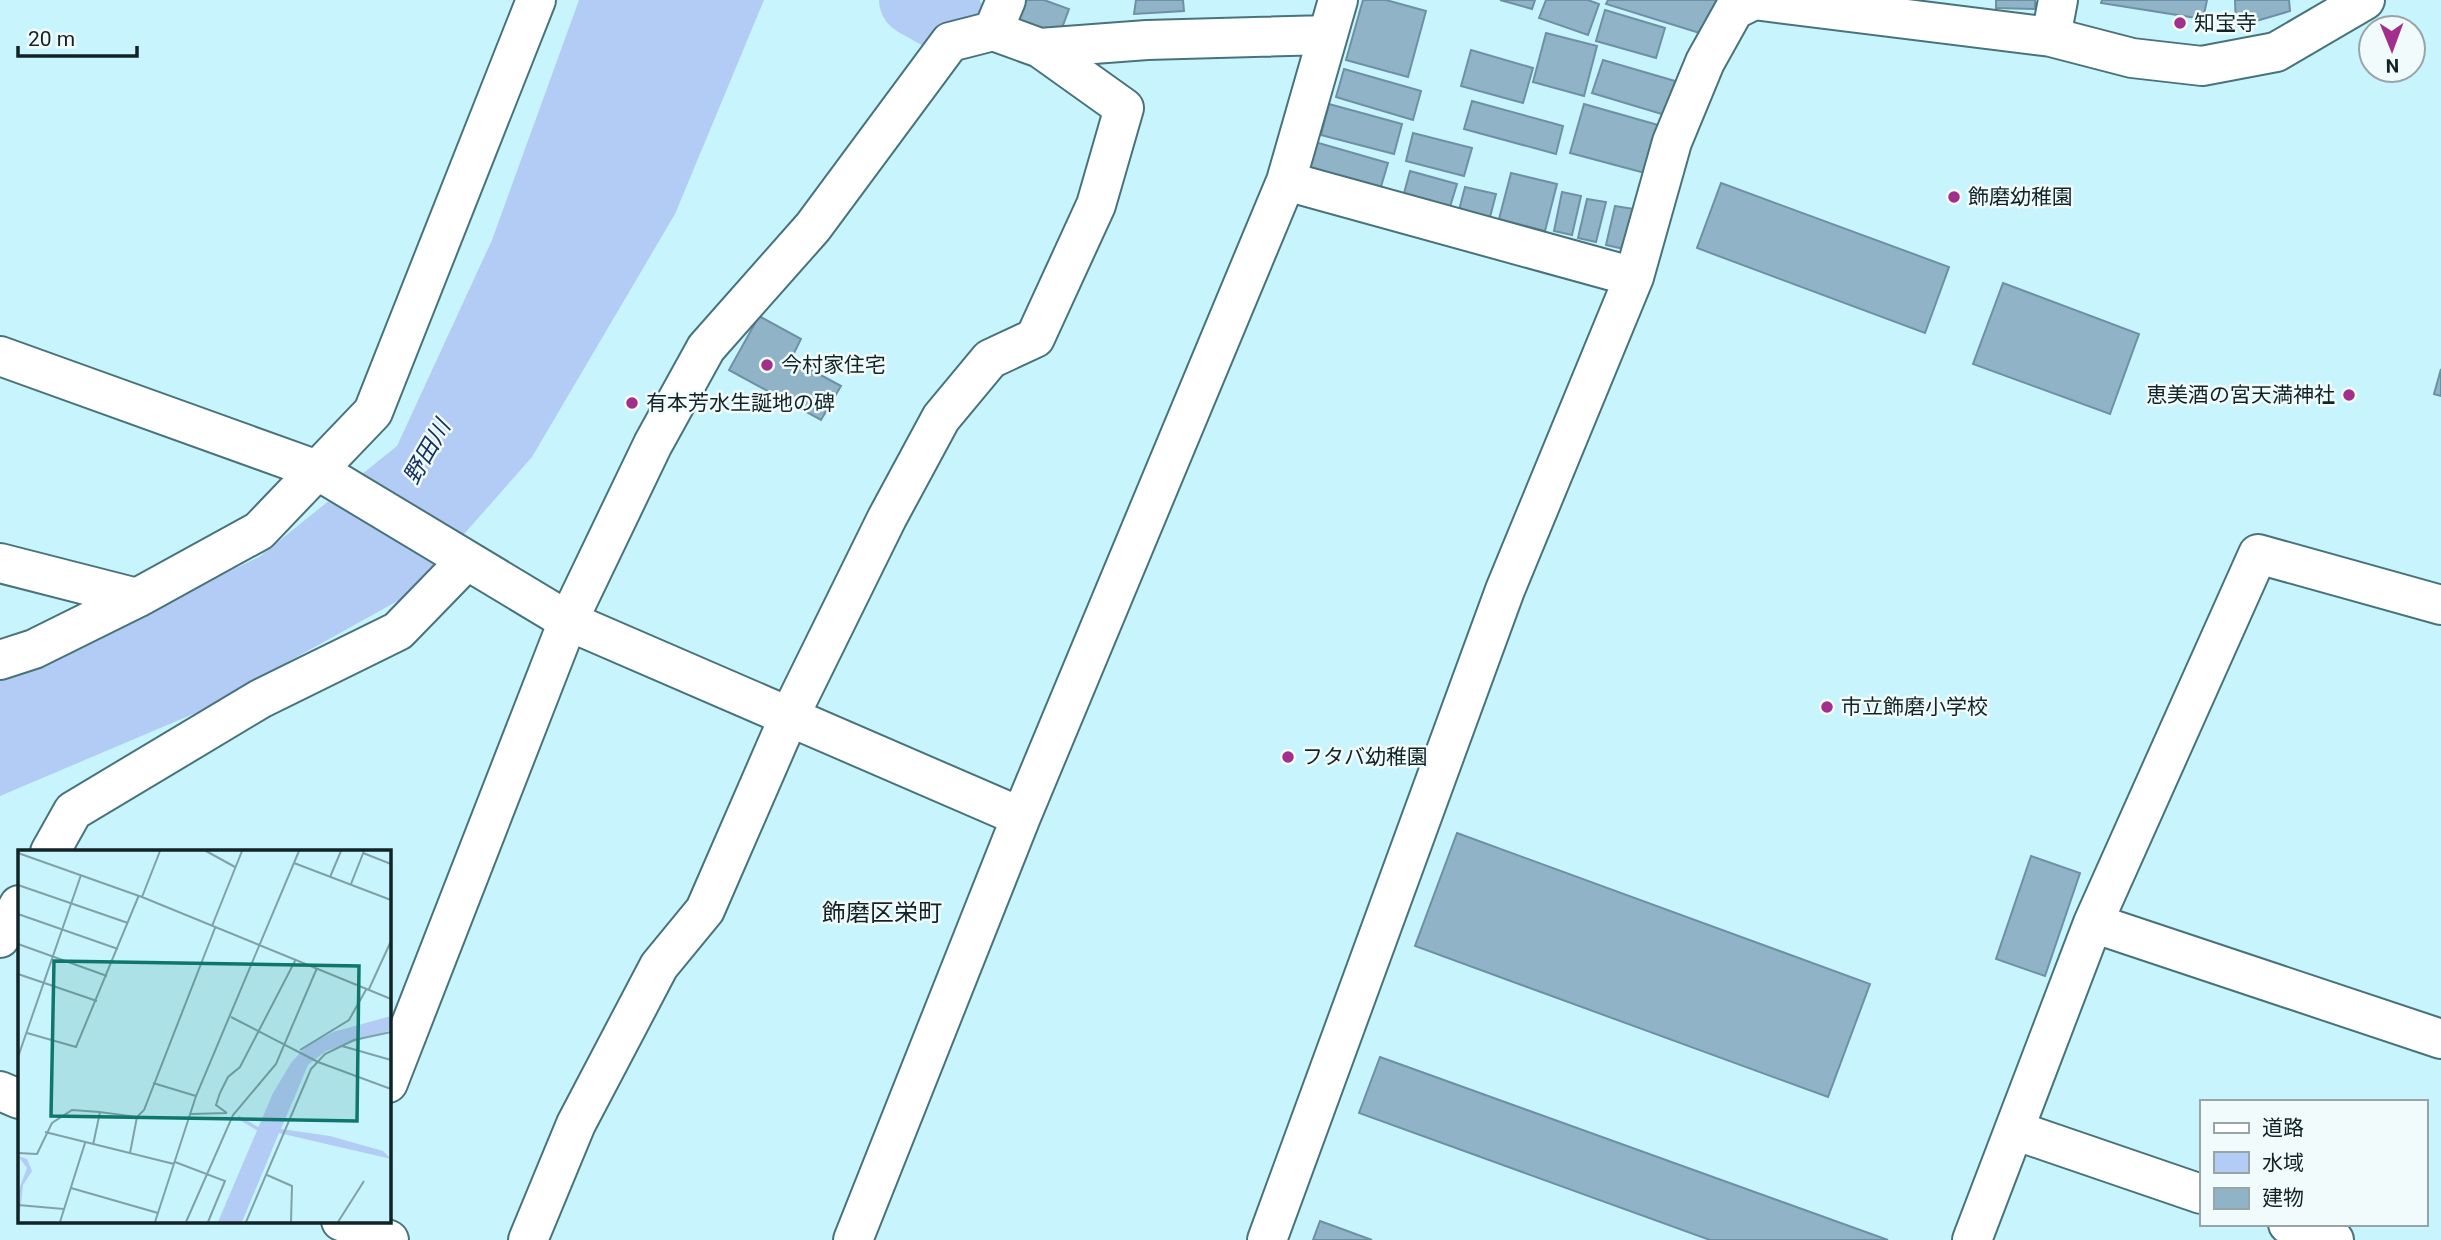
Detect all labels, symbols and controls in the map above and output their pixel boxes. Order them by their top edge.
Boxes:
place label: 知宝寺 [2194,11,2257,35]
scale bar [18,14,136,58]
north arrow [2357,14,2427,84]
marker: 知宝寺 [2172,15,2188,31]
text: 20 m [28,27,75,51]
text: N [2385,54,2399,77]
place label: 飾磨幼稚園 [1968,185,2073,209]
marker: 飾磨幼稚園 [1946,189,1962,205]
place label: 今村家住宅 [781,353,886,377]
marker: 今村家住宅 [759,357,775,373]
place label: 恵美酒の宮天満神社 [2146,383,2335,407]
marker: 恵美酒の宮天満神社 [2341,387,2357,403]
place label: 有本芳水生誕地の碑 [646,391,835,415]
marker: 有本芳水生誕地の碑 [624,395,640,411]
water label: 野田川 [398,413,457,489]
place label: 市立飾磨小学校 [1841,695,1988,719]
marker: 市立飾磨小学校 [1819,699,1835,715]
place label: フタバ幼稚園 [1302,745,1428,769]
marker: フタバ幼稚園 [1280,749,1296,765]
inset map [18,850,390,1222]
district label: 飾磨区栄町 [822,899,942,927]
legend [2200,1100,2427,1226]
text: 道路 [2262,1116,2304,1140]
text: 水域 [2262,1151,2304,1175]
text: 建物 [2262,1186,2304,1210]

